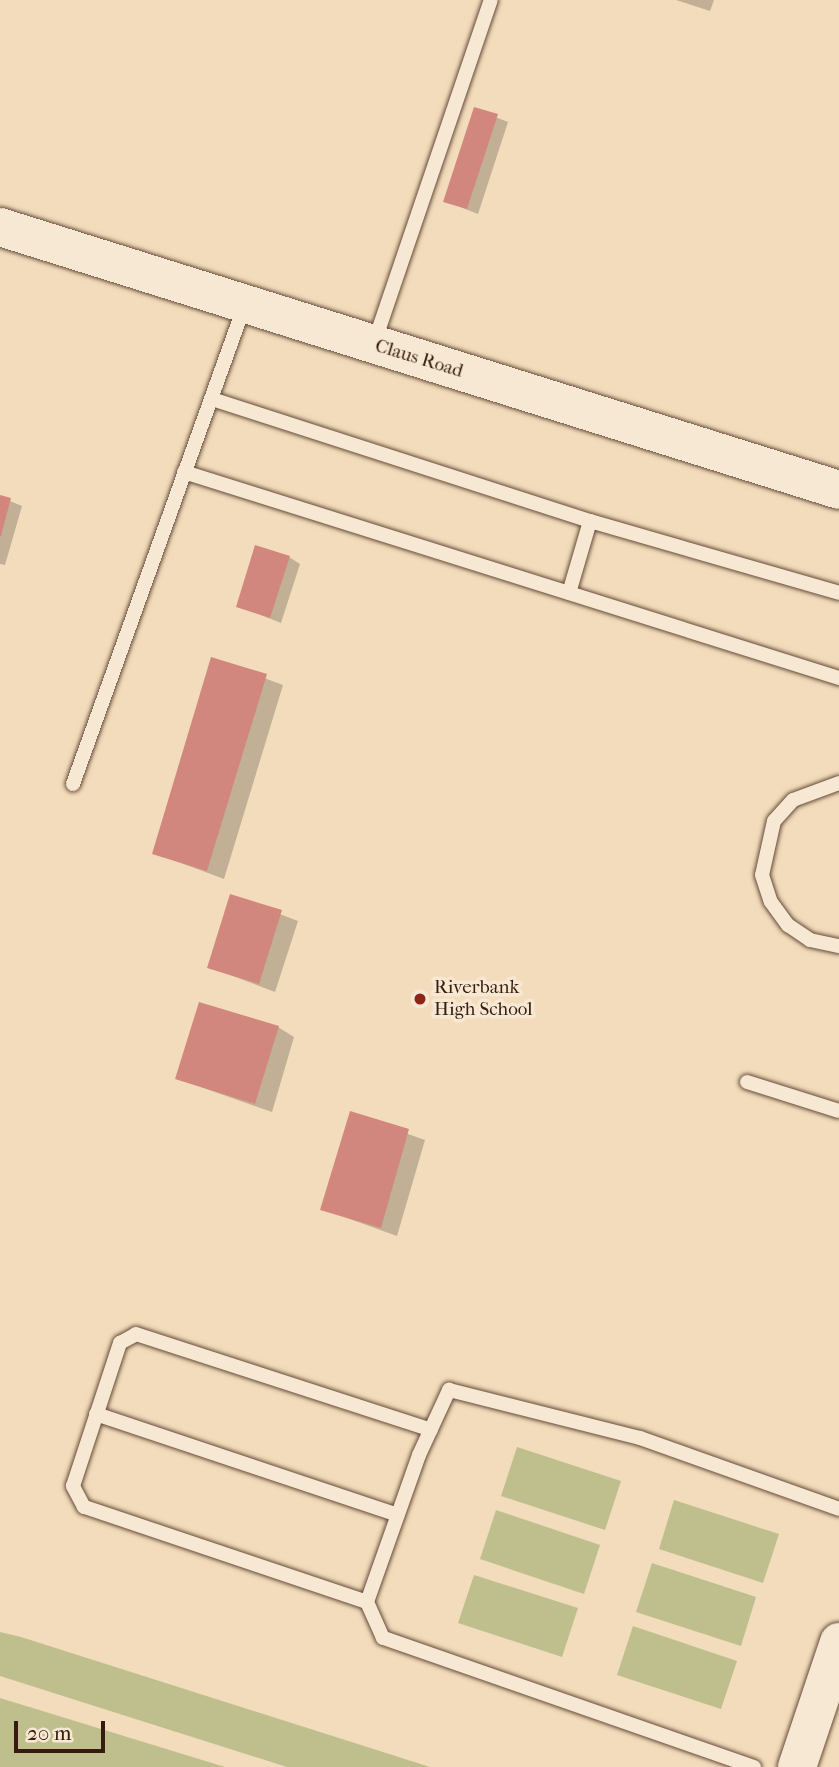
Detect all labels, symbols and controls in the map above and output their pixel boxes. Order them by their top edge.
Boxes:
street label: Claus Road [372,335,466,383]
place label: Riverbank High School [434,977,533,1021]
marker: Riverbank High School [412,991,428,1007]
scale bar [18,1708,108,1752]
text: 20 m [27,1721,71,1745]

